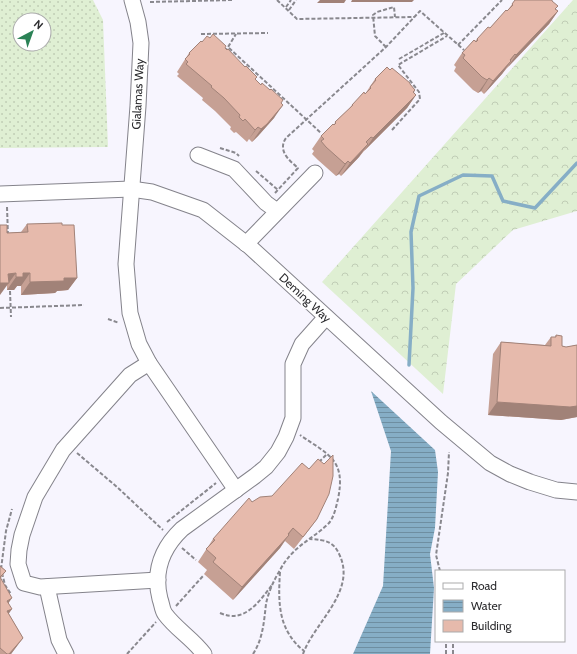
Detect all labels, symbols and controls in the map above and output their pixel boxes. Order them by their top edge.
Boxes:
north arrow [12,12,52,52]
text: N [31,17,46,32]
street label: Gialamas Way [128,58,147,130]
street label: Deming Way [276,270,334,326]
legend [435,570,565,642]
text: Road [471,578,497,593]
text: Water [471,598,502,613]
text: Building [471,618,513,633]

